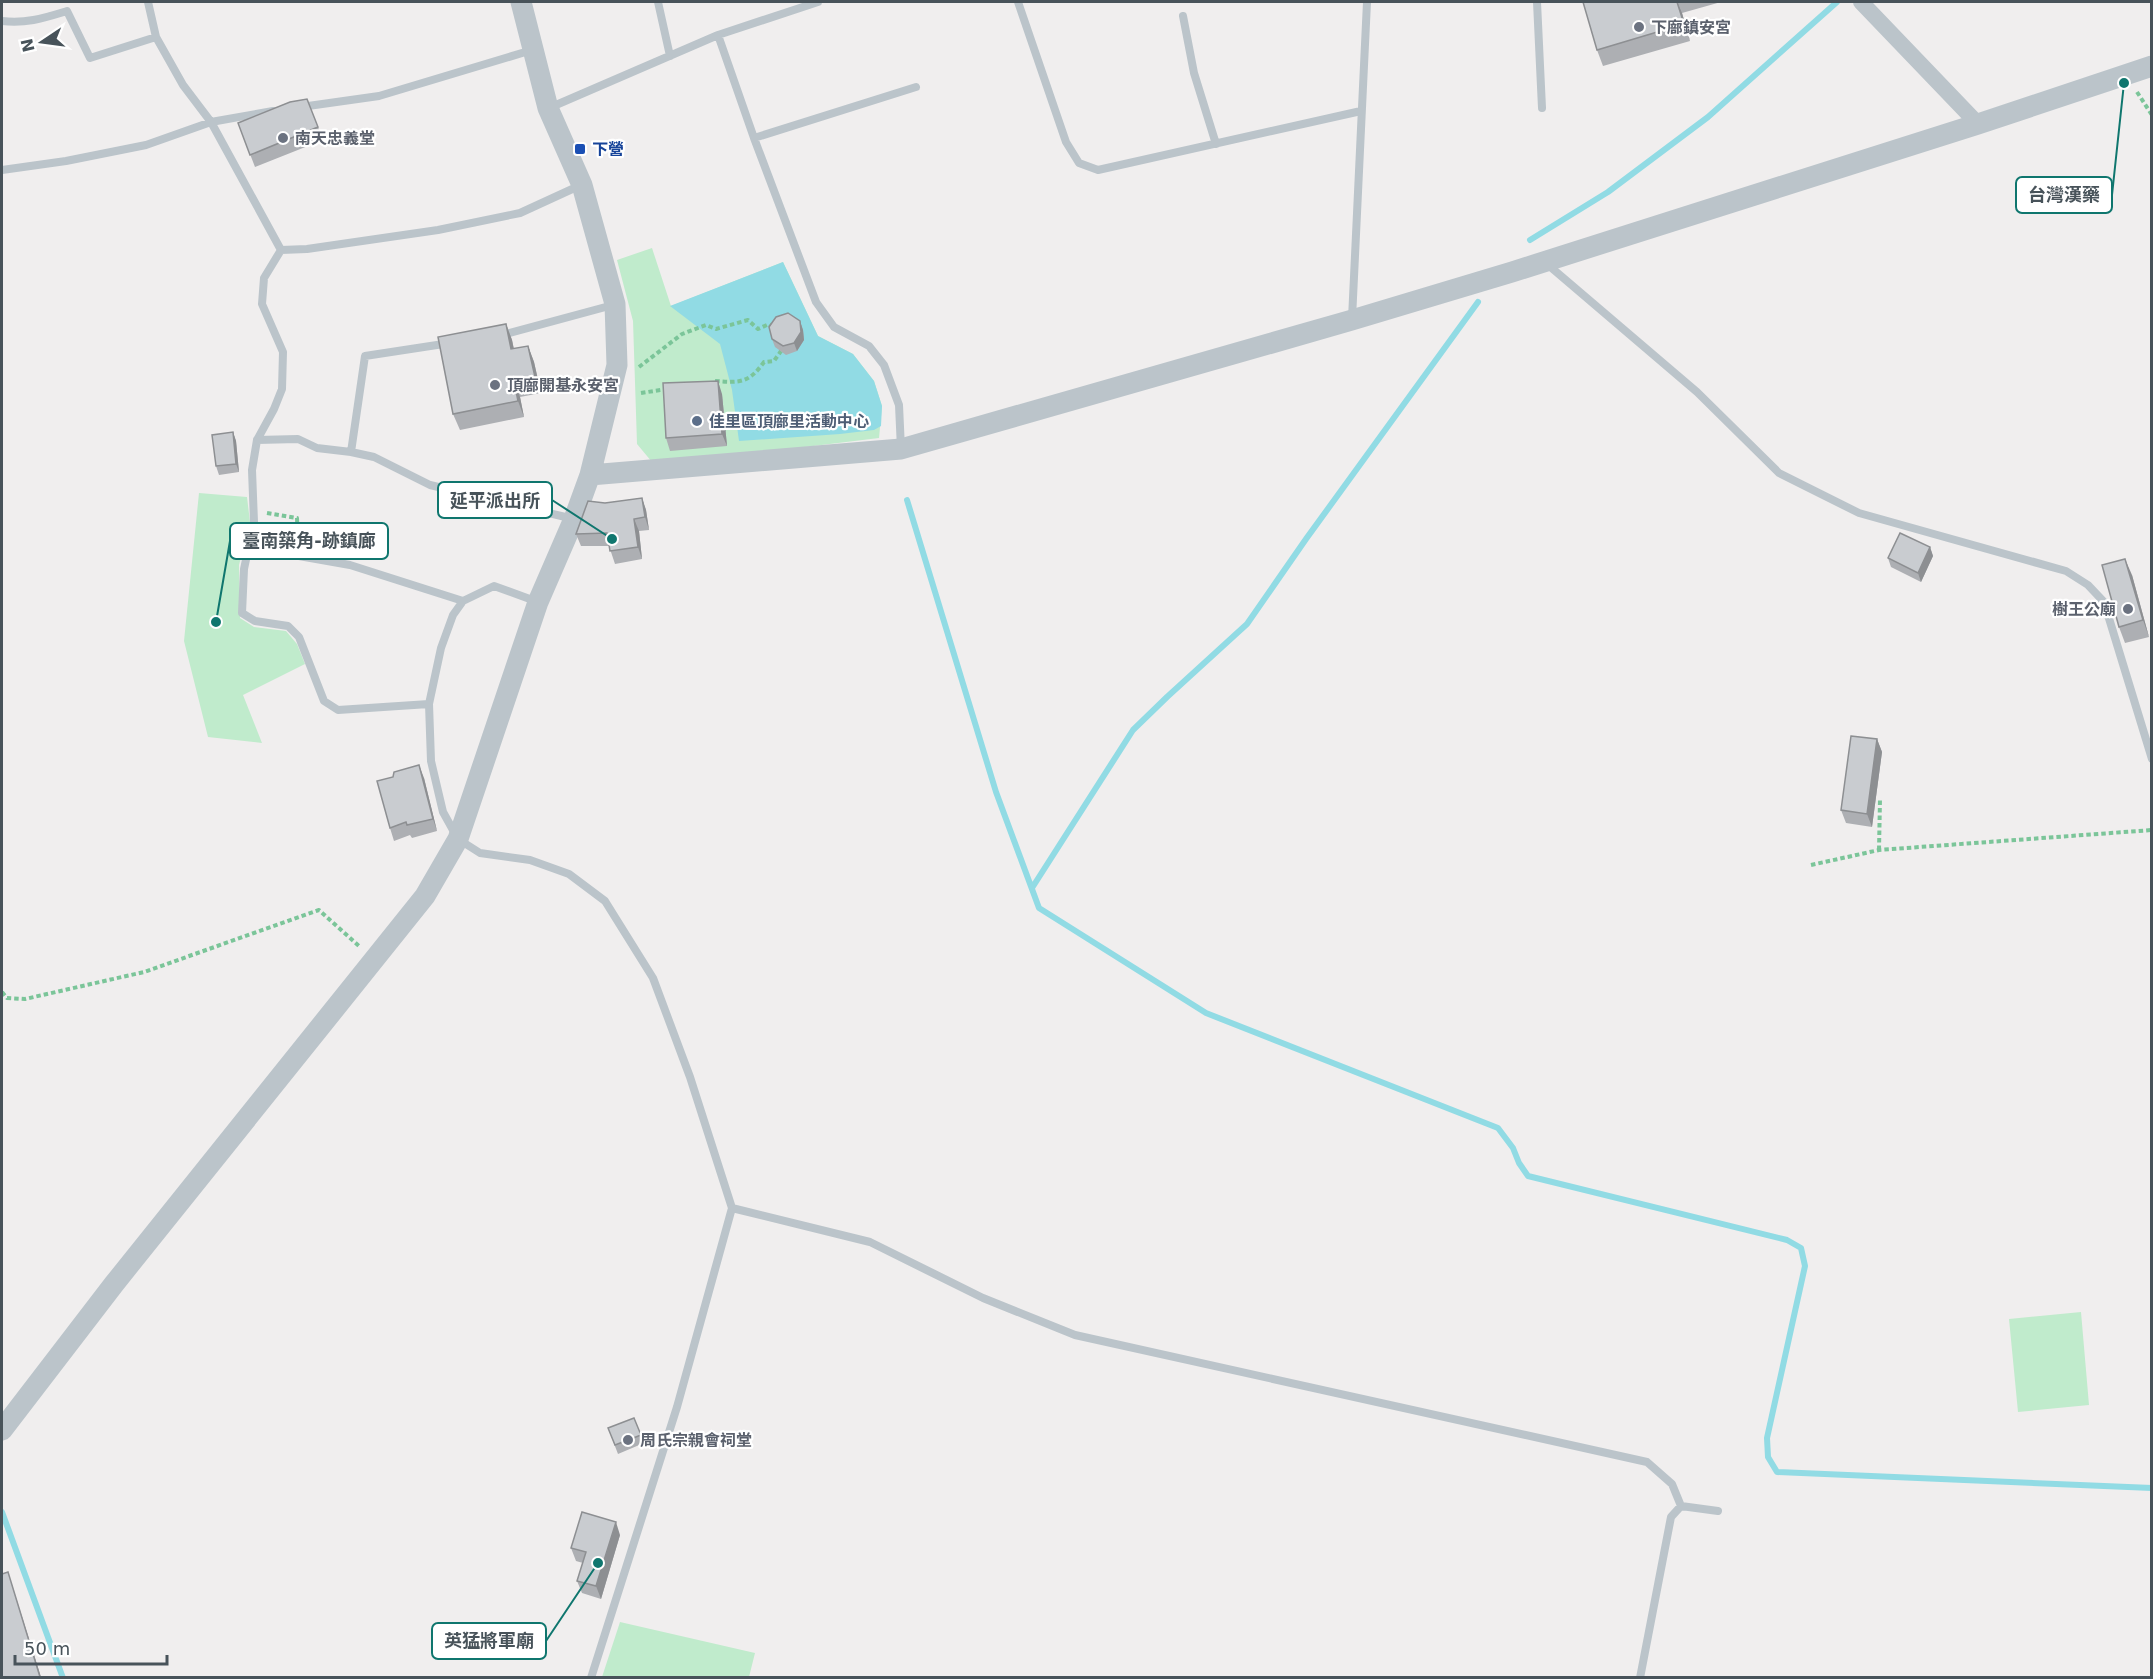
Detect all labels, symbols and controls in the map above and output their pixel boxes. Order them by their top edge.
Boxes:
north arrow [12,12,72,72]
place label: 下廍鎮安宮 [1651,18,1731,37]
marker: 下廍鎮安宮 [1632,20,1646,34]
text: N [17,37,39,54]
place label: 南天忠義堂 [295,129,375,148]
marker: 南天忠義堂 [276,131,290,145]
place label: 下營 [592,140,624,159]
marker: 下營 [573,142,587,156]
callout: 台灣漢藥 [2016,177,2112,213]
text: 台灣漢藥 [2028,184,2100,205]
place label: 頂廍開基永安宮 [507,376,619,395]
marker: 頂廍開基永安宮 [488,378,502,392]
place label: 佳里區頂廍里活動中心 [709,412,869,431]
marker: 佳里區頂廍里活動中心 [690,414,704,428]
callout: 延平派出所 [438,482,552,518]
text: 延平派出所 [450,490,540,511]
callout: 臺南築角-跡鎮廊 [230,523,388,559]
text: 臺南築角-跡鎮廊 [242,530,376,551]
place label: 樹王公廟 [2052,600,2116,619]
marker: 樹王公廟 [2121,602,2135,616]
place label: 周氏宗親會祠堂 [640,1431,752,1450]
marker: 周氏宗親會祠堂 [621,1433,635,1447]
callout: 英猛將軍廟 [432,1623,546,1659]
scale bar [15,1628,166,1666]
text: 英猛將軍廟 [444,1630,534,1651]
text: 50 m [24,1638,70,1659]

